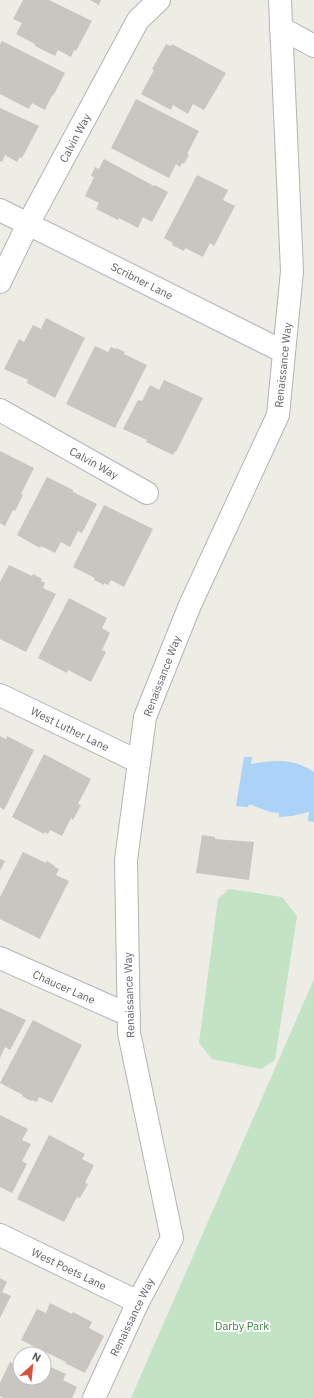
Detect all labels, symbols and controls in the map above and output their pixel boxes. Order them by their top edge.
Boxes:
street label: Calvin Way [56,111,94,165]
street label: Scribner Lane [109,259,175,303]
street label: Renaissance Way [272,321,294,408]
street label: Calvin Way [67,444,121,482]
street label: Renaissance Way [140,633,184,718]
street label: West Luther Lane [29,704,111,754]
street label: Renaissance Way [120,951,137,1038]
street label: Chaucer Lane [31,967,97,1007]
street label: West Poets Lane [29,1245,109,1293]
street label: Renaissance Way [107,1275,157,1359]
park label: Darby Park [215,1319,269,1333]
north arrow [12,1346,52,1386]
text: N [30,1349,43,1365]

